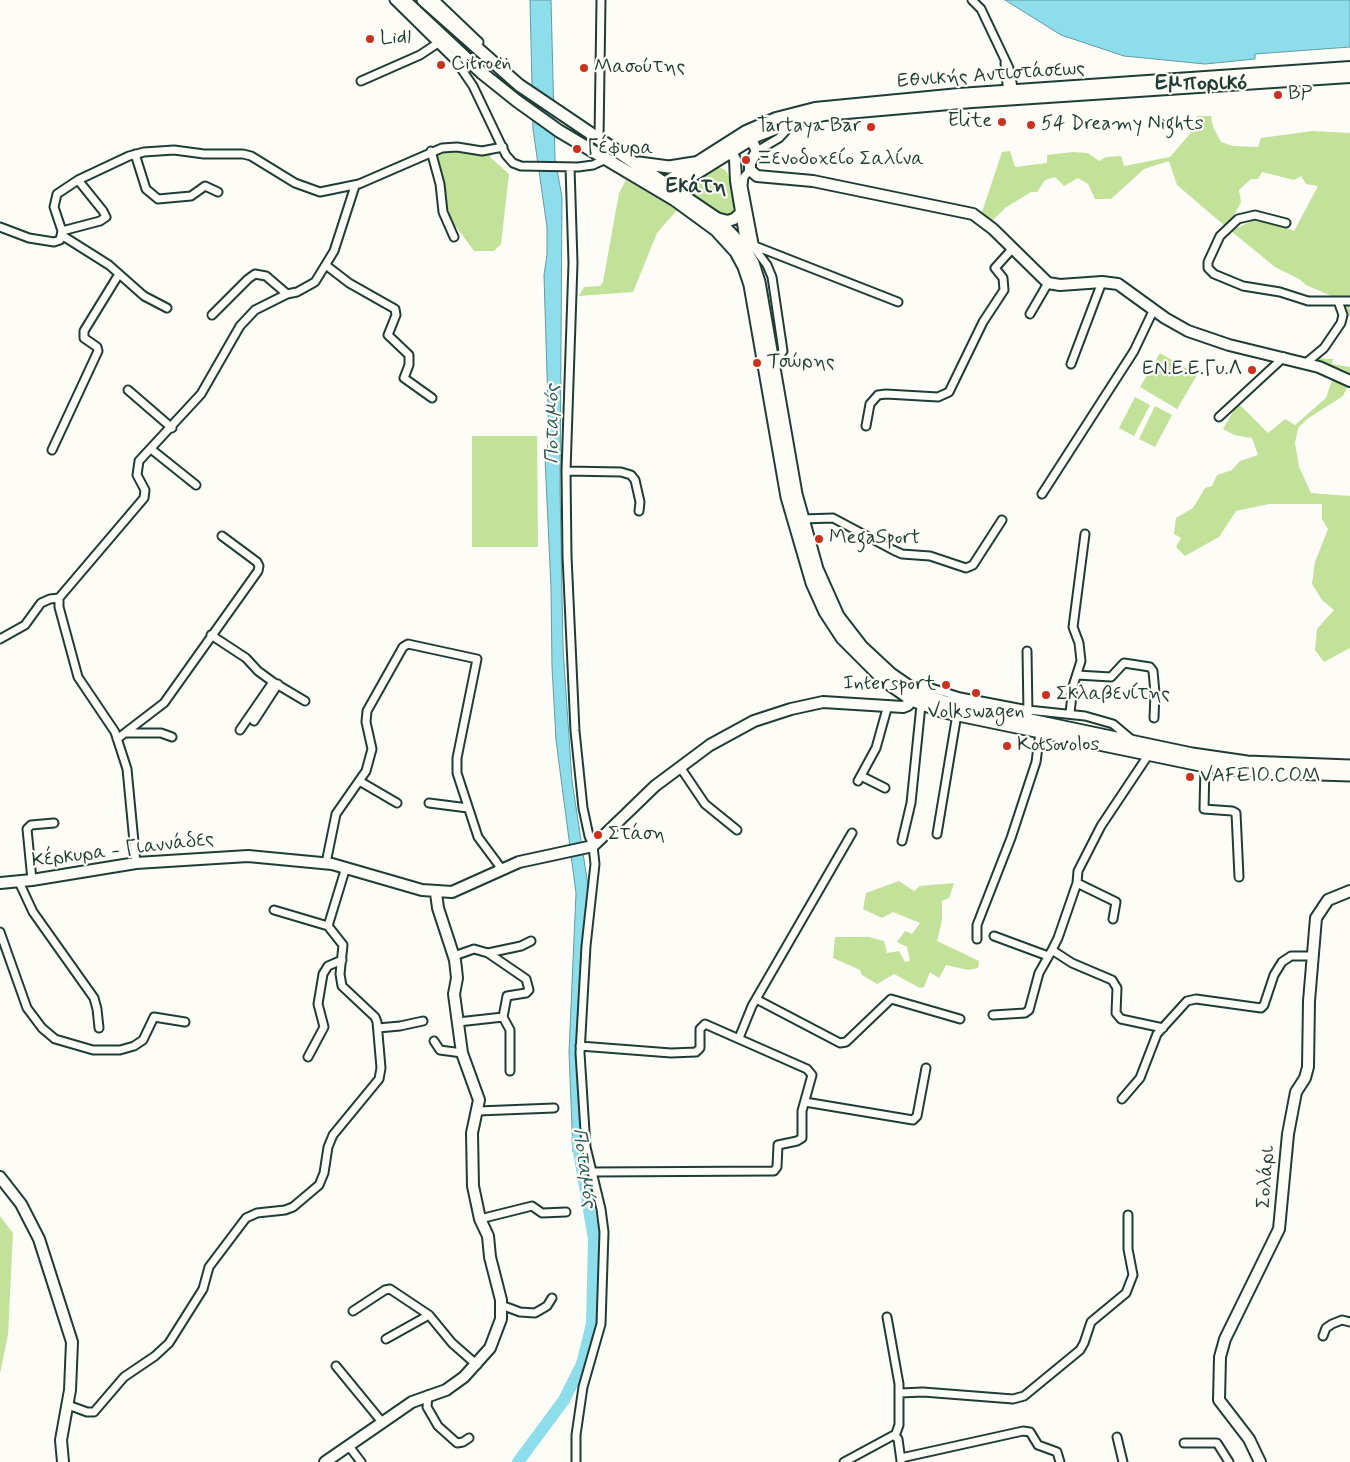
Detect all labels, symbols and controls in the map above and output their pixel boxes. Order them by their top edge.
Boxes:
place label: Lidl [380,27,411,51]
marker: Lidl [364,33,376,45]
place label: Citroën [451,53,512,77]
place label: Μασούτης [594,56,685,80]
street label: Εθνικής Αντιστάσεως [896,57,1086,95]
marker: Citroën [435,59,447,71]
marker: Μασούτης [578,62,590,74]
district label: Εμπορικό [1155,71,1247,97]
place label: BP [1288,83,1312,107]
marker: BP [1272,89,1284,101]
place label: Elite [947,110,992,134]
place label: 54 Dreamy Nights [1041,113,1203,137]
place label: Tartaya Bar [757,115,861,139]
marker: Elite [996,116,1008,128]
marker: 54 Dreamy Nights [1025,119,1037,131]
marker: Tartaya Bar [865,121,877,133]
place label: Γέφυρα [587,137,653,161]
marker: Γέφυρα [571,143,583,155]
place label: Ξενοδοχείο Σαλίνα [756,148,924,172]
marker: Ξενοδοχείο Σαλίνα [740,154,752,166]
district label: Εκάτη [666,175,726,201]
place label: Τσώρης [767,351,835,375]
marker: Τσώρης [751,357,763,369]
place label: ΕΝ.Ε.Ε.Γυ.Λ [1142,358,1242,382]
marker: ΕΝ.Ε.Ε.Γυ.Λ [1246,364,1258,376]
water label: Ποταμός [541,384,567,464]
place label: MegaSport [829,527,920,551]
marker: MegaSport [813,533,825,545]
place label: Intersport [843,673,936,697]
marker: Intersport [940,679,952,691]
place label: Σκλαβενίτης [1056,683,1170,707]
marker: Volkswagen [970,687,982,699]
marker: Σκλαβενίτης [1040,689,1052,701]
place label: Volkswagen [927,701,1025,725]
place label: Kotsovolos [1017,734,1099,758]
marker: Kotsovolos [1001,740,1013,752]
place label: VAFEIO.COM [1200,765,1321,789]
marker: VAFEIO.COM [1184,771,1196,783]
place label: Στάση [608,823,665,847]
street label: Κέρκυρα - Γιαννάδες [31,828,215,874]
marker: Στάση [592,829,604,841]
water label: Ποταμός [565,1127,601,1209]
street label: Σολάρι [1253,1145,1281,1209]

